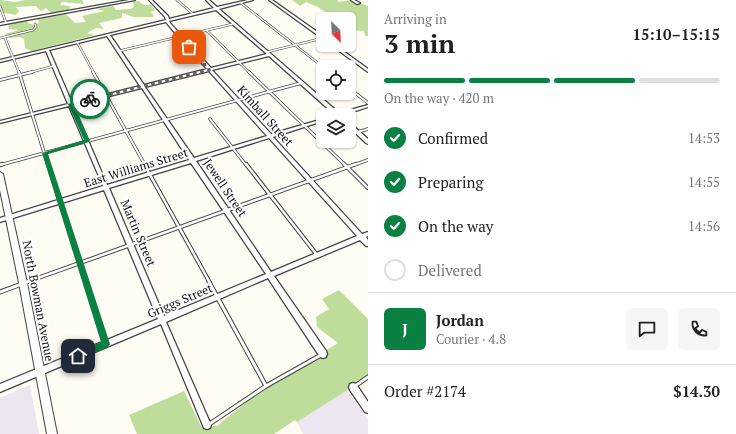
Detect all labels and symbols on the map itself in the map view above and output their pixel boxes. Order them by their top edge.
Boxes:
north arrow [316,12,356,52]
pin [172,30,206,64]
courier [70,79,110,119]
street label: Kimball Street [234,82,297,150]
street label: East Williams Street [82,144,190,190]
street label: Jewell Street [200,156,251,220]
street label: Martin Street [118,197,159,269]
street label: North Bowman Avenue [19,239,58,362]
street label: Griggs Street [145,280,215,321]
pin [61,339,95,373]

